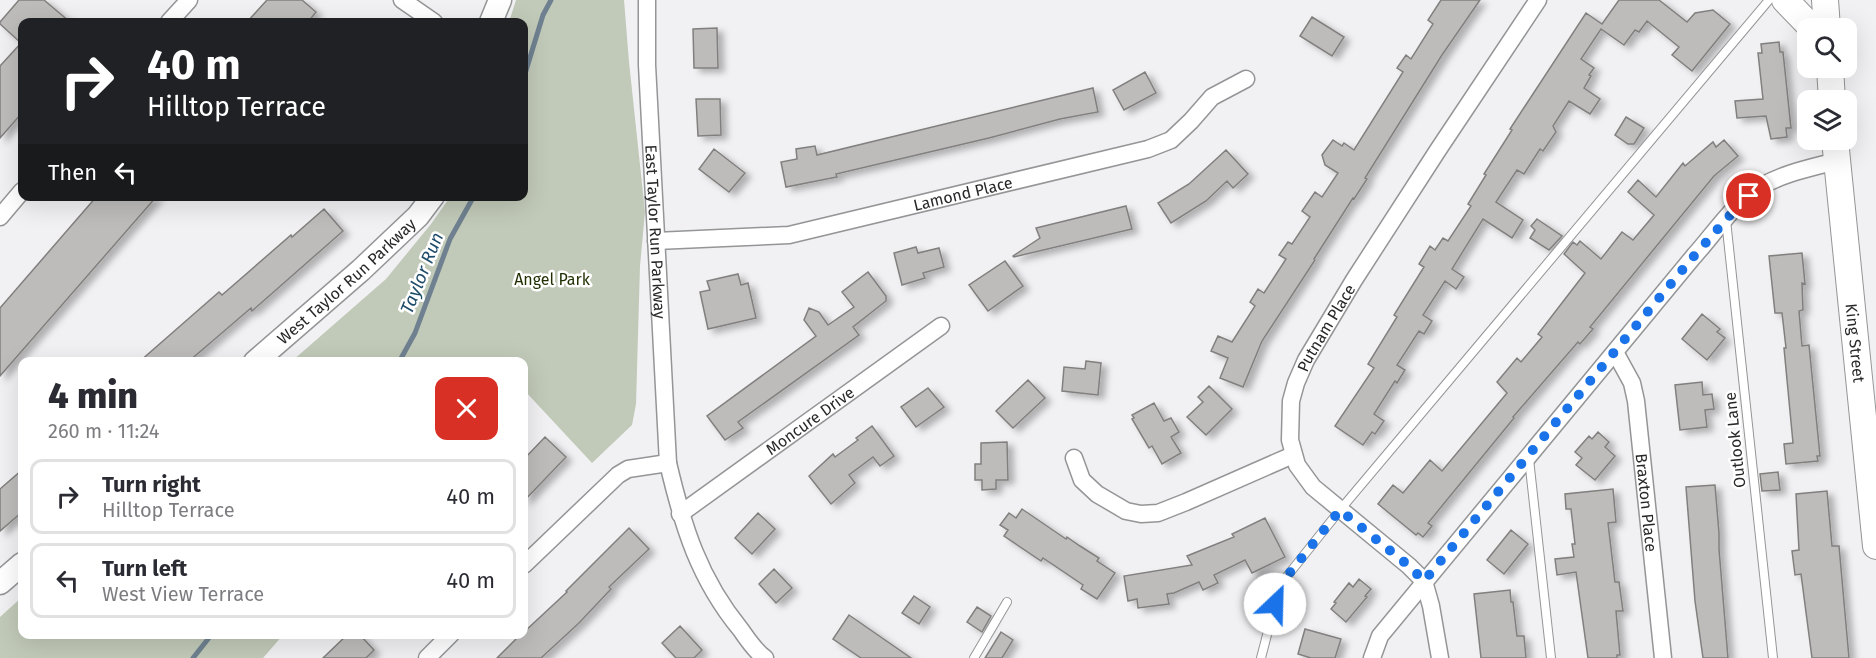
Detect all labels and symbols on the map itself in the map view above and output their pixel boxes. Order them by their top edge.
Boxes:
street label: East Taylor Run Parkway [642,144,670,320]
pin [1723,170,1774,221]
street label: Lamond Place [911,172,1014,214]
street label: West Taylor Run Parkway [273,214,419,348]
water label: Taylor Run [396,229,448,317]
park label: Angel Park [514,270,591,289]
street label: Putnam Place [1293,280,1359,374]
street label: King Street [1842,303,1869,384]
street label: Moncure Drive [762,382,858,459]
street label: Outlook Lane [1721,391,1749,489]
street label: Braxton Place [1632,452,1661,553]
position arrow [1243,572,1307,636]

